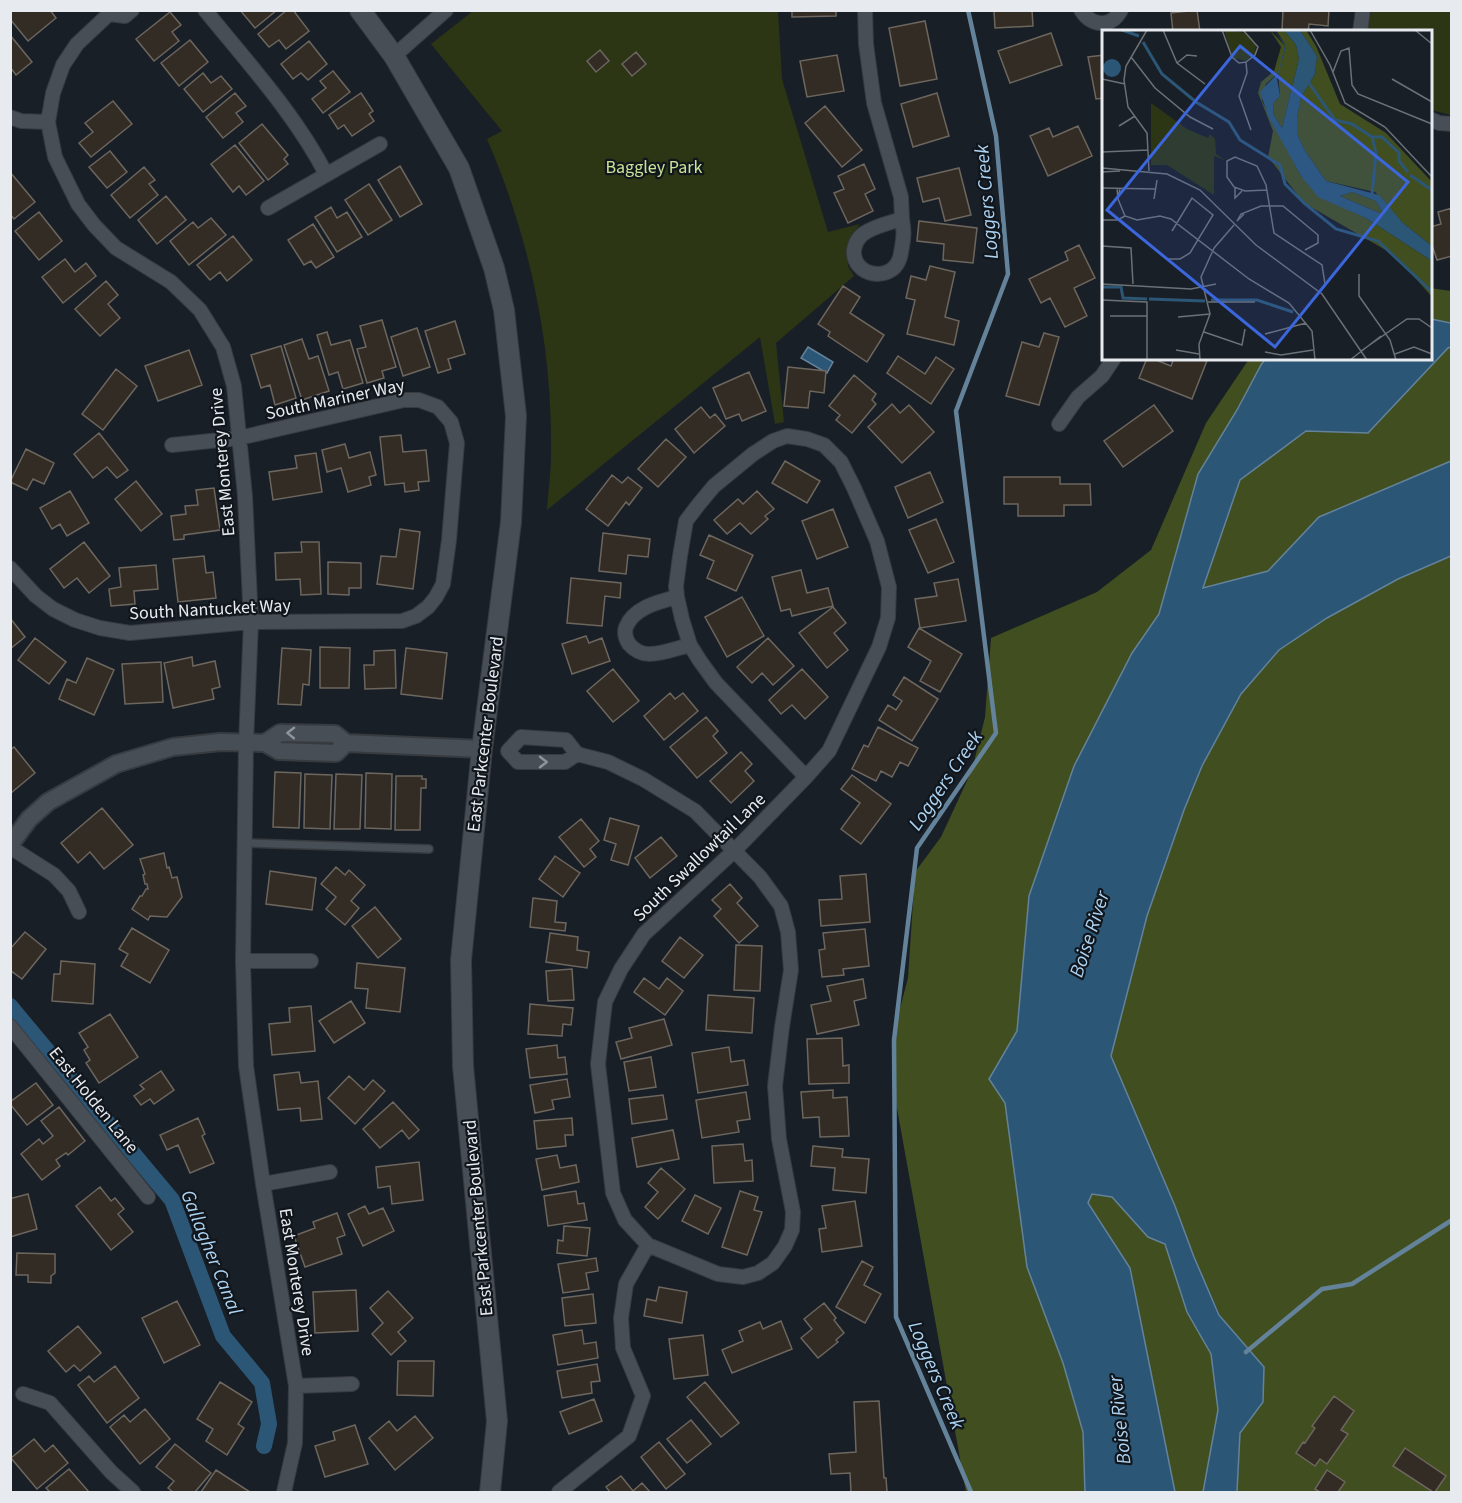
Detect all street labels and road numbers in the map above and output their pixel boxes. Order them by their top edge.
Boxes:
street label: South Mariner Way [263,372,407,426]
street label: East Monterey Drive [204,387,241,537]
street label: South Nantucket Way [129,593,292,626]
street label: East Parkcenter Boulevard [461,635,510,833]
street label: South Swallowtail Lane [627,787,771,927]
street label: East Holden Lane [43,1042,144,1159]
street label: East Parkcenter Boulevard [457,1119,500,1317]
street label: East Monterey Drive [273,1207,321,1358]

